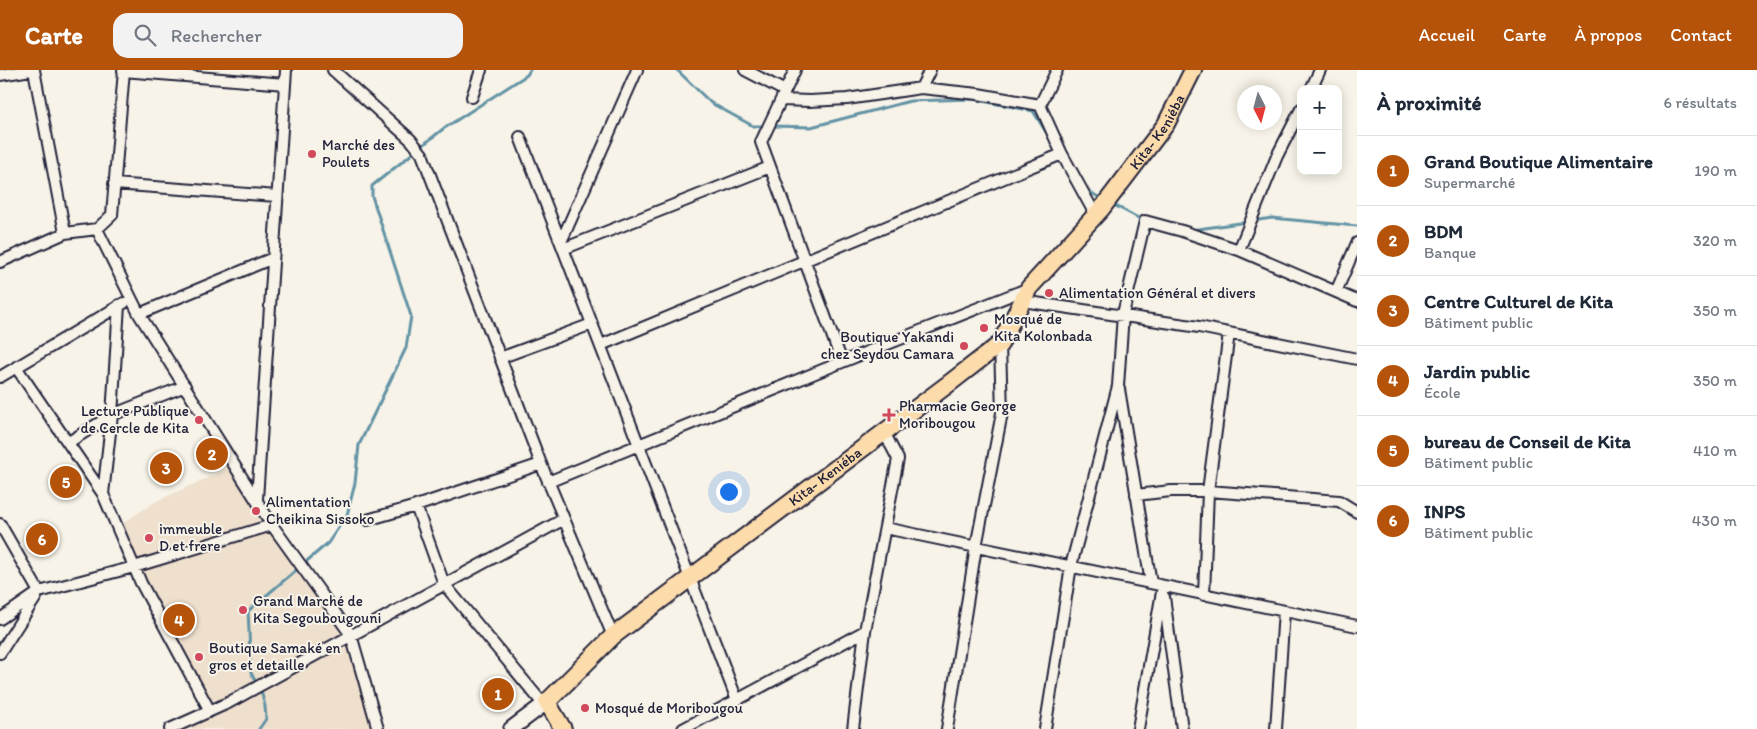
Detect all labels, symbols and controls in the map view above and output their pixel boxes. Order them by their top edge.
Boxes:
search box [113,13,463,58]
text: Carte [25,21,83,50]
icon: search [131,21,159,49]
text: Rechercher [171,24,262,47]
text: Accueil [1419,24,1475,46]
text: Carte [1503,24,1546,46]
text: À propos [1574,24,1642,46]
text: Contact [1670,24,1732,46]
north arrow [1237,85,1282,130]
map controls [1297,85,1342,175]
button: + [1297,85,1342,130]
text: À proximité [1377,90,1482,115]
street label: Kita- Keniéba [1126,91,1189,173]
text: 6 résultats [1663,93,1737,112]
button: − [1297,130,1342,175]
place label: Marché des Poulets [322,136,395,171]
marker: Marché des Poulets [306,148,318,160]
text: Grand Boutique Alimentaire [1424,150,1653,173]
text: 1 [1389,161,1397,180]
text: 190 m [1694,161,1737,180]
text: Supermarché [1424,173,1516,192]
text: BDM [1424,220,1463,243]
text: 2 [1389,231,1397,250]
text: 320 m [1693,231,1737,250]
text: Banque [1424,243,1476,262]
place label: Alimentation Général et divers [1059,284,1256,302]
marker: Alimentation Général et divers [1043,287,1055,299]
text: Centre Culturel de Kita [1424,290,1613,313]
text: 3 [1389,301,1397,320]
text: 350 m [1693,301,1737,320]
place label: Mosqué de Kita Kolonbada [994,310,1092,345]
text: Bâtiment public [1424,313,1533,332]
marker: Mosqué de Kita Kolonbada [978,322,990,334]
place label: Boutique Yakandi chez Seydou Camara [821,328,954,363]
marker: Boutique Yakandi chez Seydou Camara [958,340,970,352]
text: Jardin public [1424,360,1530,383]
text: 4 [1388,371,1398,390]
text: 350 m [1693,371,1737,390]
text: École [1424,383,1461,402]
place label: Pharmacie George Moribougou [899,397,1016,432]
place label: Lecture Publique de Cercle de Kita [81,402,189,437]
marker: Pharmacie George Moribougou [883,409,895,421]
marker: Lecture Publique de Cercle de Kita [193,414,205,426]
text: bureau de Conseil de Kita [1424,430,1631,453]
pin: 2 [196,435,228,473]
text: 5 [1389,441,1397,460]
text: 410 m [1693,441,1737,460]
street label: Kita- Keniéba [785,443,866,510]
pin: 3 [150,449,182,487]
text: Bâtiment public [1424,453,1533,472]
pin: 5 [50,463,82,501]
your location [716,479,742,505]
place label: Alimentation Cheikina Sissoko [266,493,375,528]
text: INPS [1424,500,1465,523]
marker: Alimentation Cheikina Sissoko [250,505,262,517]
text: 6 [1389,511,1397,530]
text: 430 m [1692,511,1737,530]
pin: 6 [26,520,58,558]
place label: immeuble D et frere [159,520,222,555]
text: Bâtiment public [1424,523,1533,542]
marker: immeuble D et frere [143,532,155,544]
place label: Grand Marché de Kita Segoubougouni [253,592,381,627]
pin: 4 [163,601,195,639]
marker: Grand Marché de Kita Segoubougouni [237,604,249,616]
place label: Boutique Samaké en gros et detaille [209,639,341,674]
marker: Boutique Samaké en gros et detaille [193,651,205,663]
pin: 1 [482,675,514,713]
place label: Mosqué de Moribougou [595,699,744,717]
marker: Mosqué de Moribougou [579,702,591,714]

